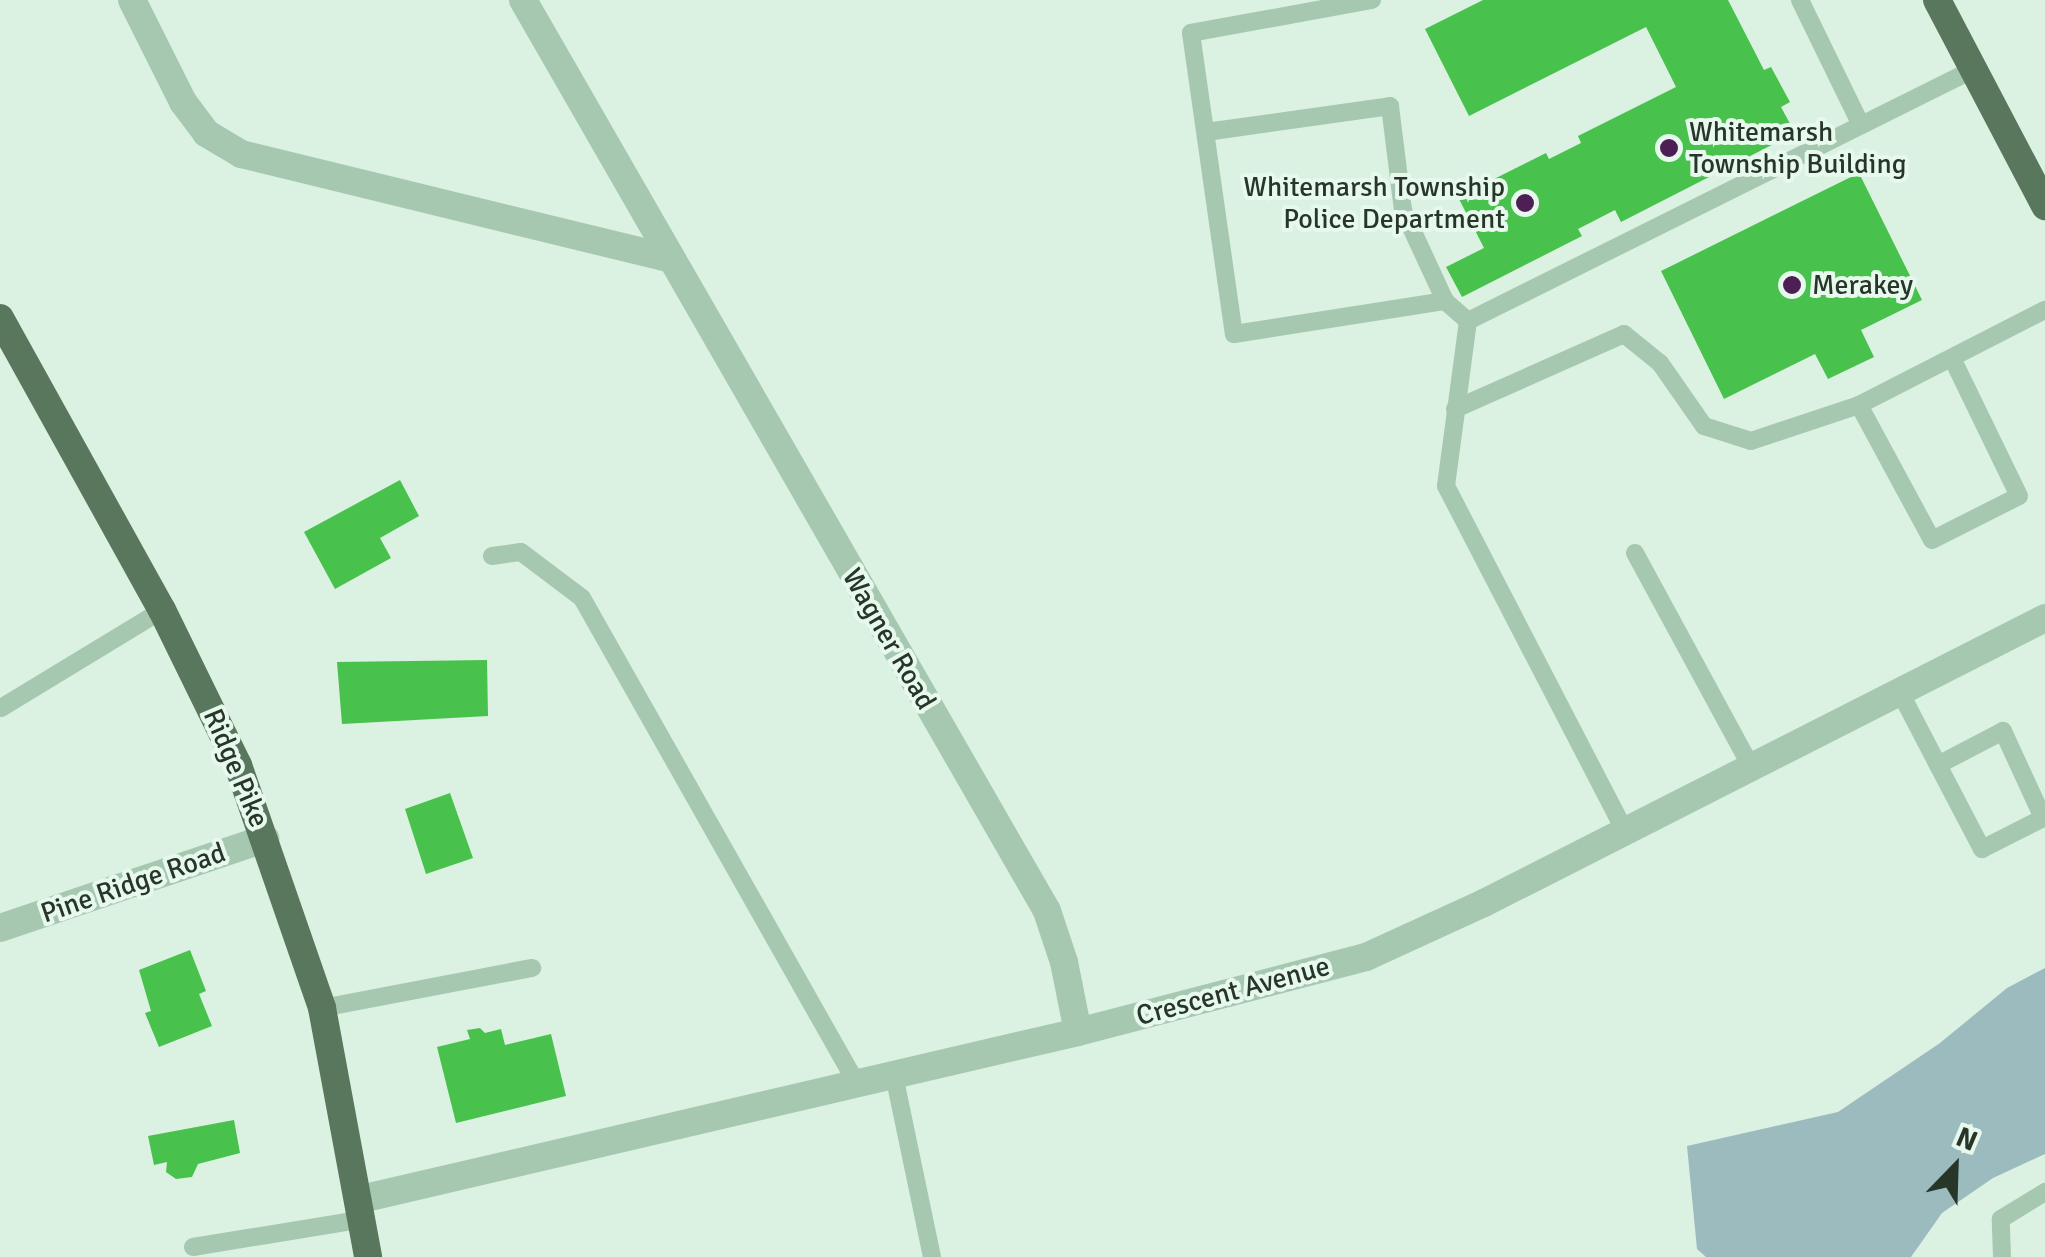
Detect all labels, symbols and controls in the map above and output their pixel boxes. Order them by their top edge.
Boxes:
place label: Whitemarsh Township Building [1689,115,1906,181]
marker: Whitemarsh Township Building [1658,137,1680,159]
place label: Whitemarsh Township Police Department [1243,170,1505,236]
marker: Whitemarsh Township Police Department [1514,192,1536,214]
place label: Merakey [1812,268,1913,302]
marker: Merakey [1781,274,1803,296]
street label: Wagner Road [835,562,943,716]
street label: Ridge Pike [196,704,276,832]
street label: Pine Ridge Road [36,836,230,930]
street label: Crescent Avenue [1133,949,1333,1033]
north arrow [1905,1117,2005,1217]
text: N [1951,1120,1982,1159]

